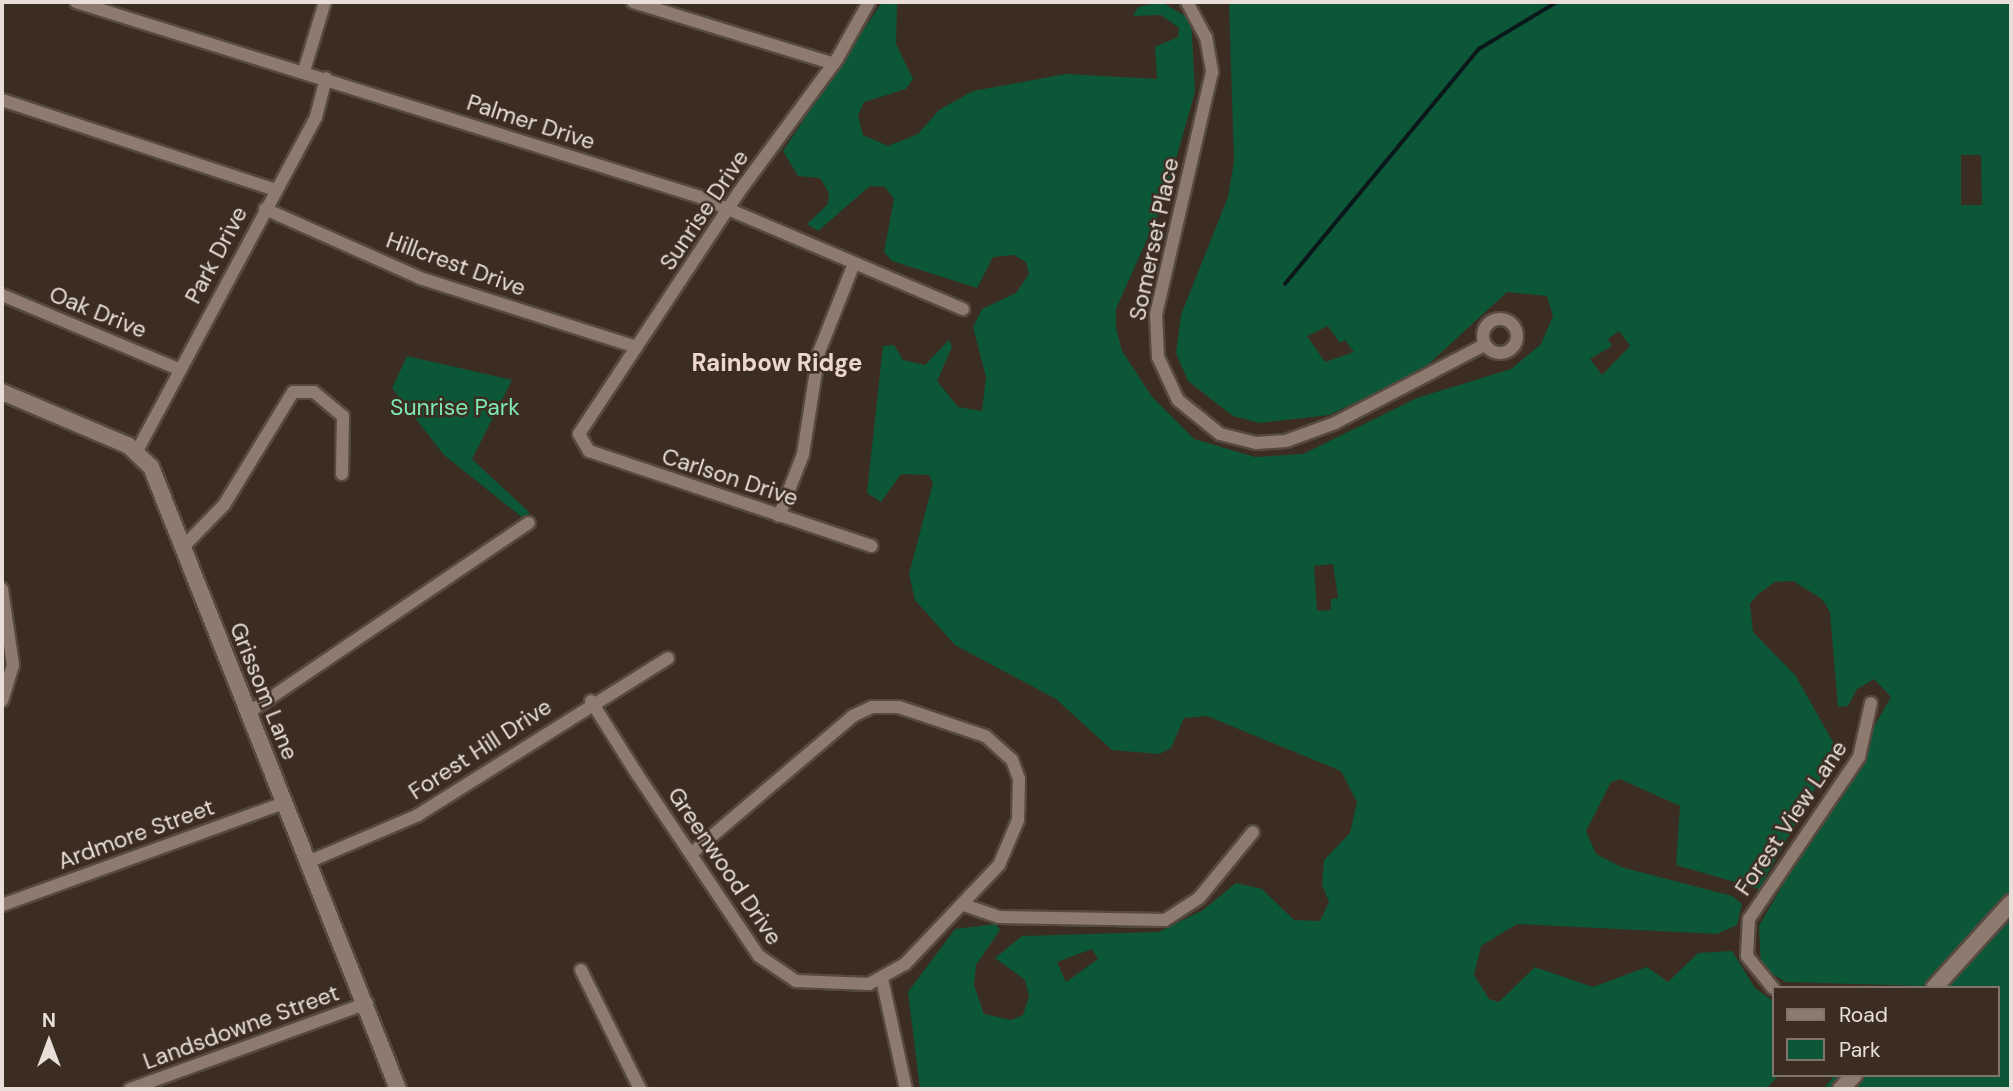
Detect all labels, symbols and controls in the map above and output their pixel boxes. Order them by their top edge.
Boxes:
street label: Palmer Drive [463,88,599,156]
street label: Sunrise Drive [654,145,754,275]
street label: Somerset Place [1123,155,1185,323]
street label: Park Drive [179,202,253,308]
street label: Hillcrest Drive [383,226,529,302]
street label: Oak Drive [45,280,151,344]
district label: Rainbow Ridge [691,349,863,377]
park label: Sunrise Park [390,393,520,421]
street label: Carlson Drive [658,442,802,512]
street label: Grissom Lane [224,618,304,764]
street label: Forest Hill Drive [403,693,557,805]
street label: Forest View Lane [1729,735,1853,901]
street label: Greenwood Drive [662,782,788,950]
street label: Ardmore Street [54,793,218,875]
street label: Landsdowne Street [139,979,343,1075]
legend [1772,986,1999,1077]
text: Road [1839,1001,1888,1029]
north arrow [14,1007,84,1077]
text: N [42,1008,56,1033]
text: Park [1839,1036,1880,1064]

